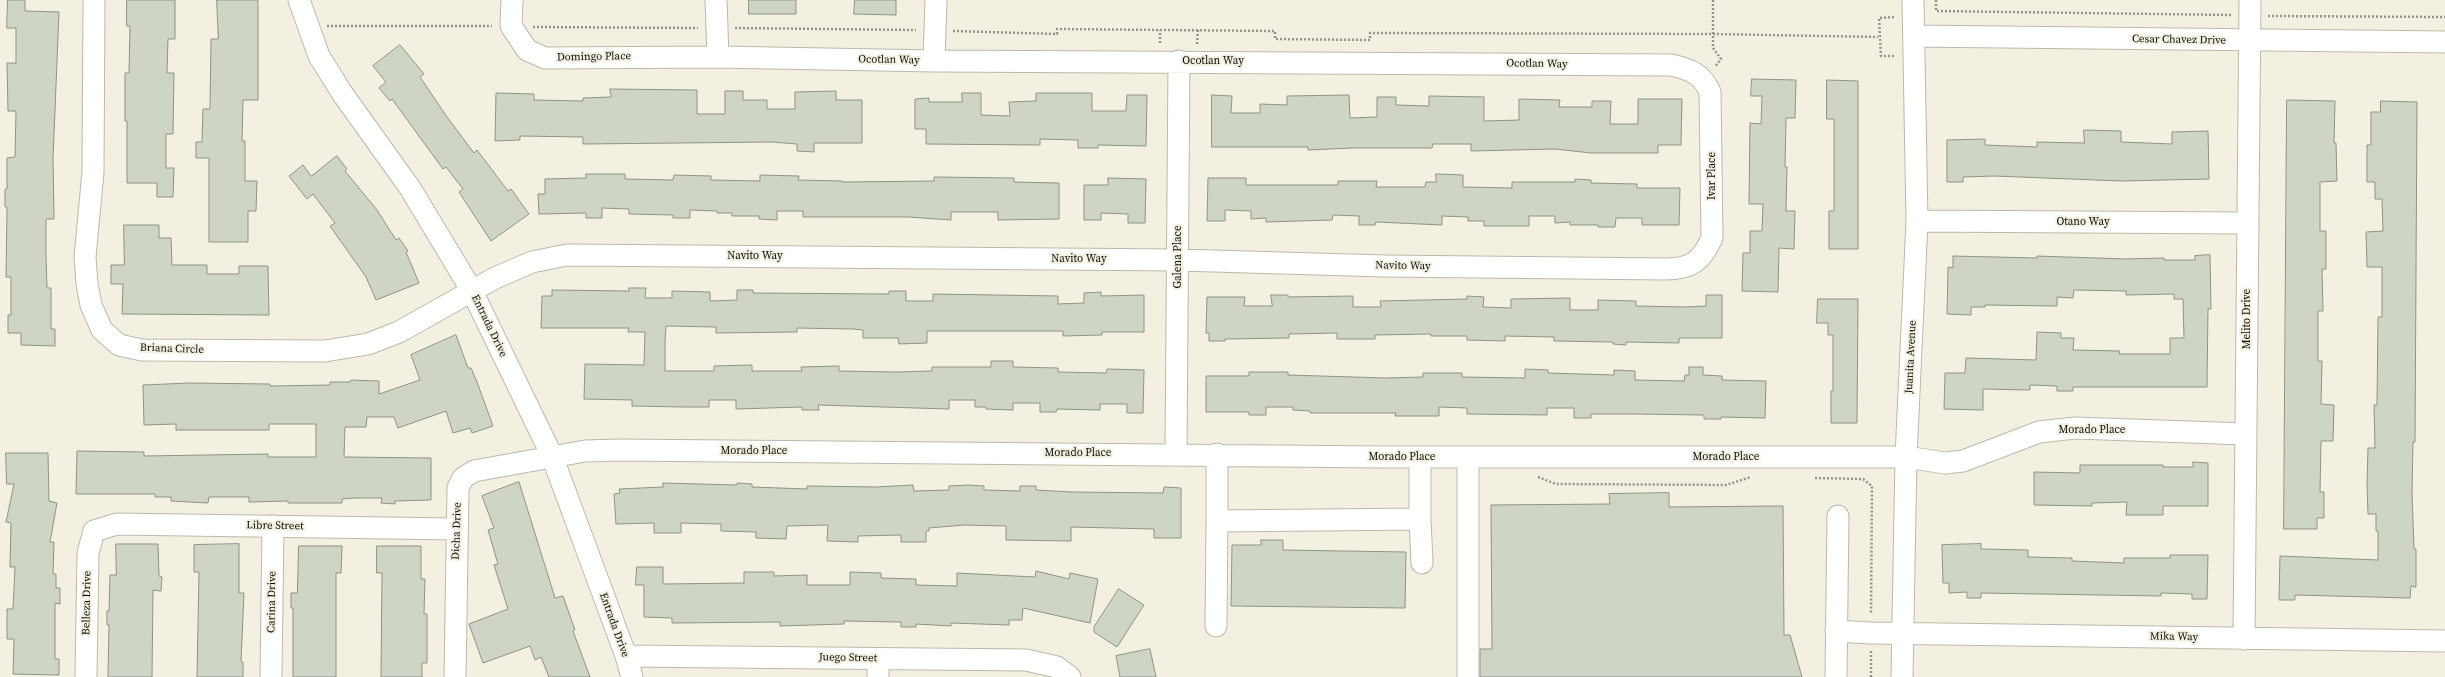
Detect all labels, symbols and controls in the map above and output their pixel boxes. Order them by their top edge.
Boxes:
street label: Cesar Chavez Drive [2132,33,2226,47]
street label: Domingo Place [557,50,631,64]
street label: Ocotlan Way [858,53,920,67]
street label: Ocotlan Way [1182,54,1244,68]
street label: Ocotlan Way [1506,57,1568,71]
street label: Ivar Place [1705,152,1719,200]
street label: Otano Way [2056,215,2110,229]
street label: Galena Place [1171,225,1185,289]
street label: Navito Way [727,249,783,263]
street label: Navito Way [1051,252,1107,266]
street label: Navito Way [1375,259,1431,273]
street label: Melito Drive [2240,289,2254,349]
street label: Entrada Drive [468,293,510,359]
street label: Juanita Avenue [1902,320,1920,394]
street label: Briana Circle [140,341,204,357]
street label: Morado Place [2059,423,2125,437]
street label: Morado Place [721,444,787,458]
street label: Morado Place [1045,446,1111,460]
street label: Morado Place [1369,450,1435,464]
street label: Morado Place [1693,450,1759,464]
street label: Dicha Drive [449,502,465,560]
street label: Libre Street [246,519,304,533]
street label: Belleza Drive [80,571,94,635]
street label: Carina Drive [265,571,279,633]
street label: Entrada Drive [596,591,632,659]
street label: Mika Way [2150,630,2198,644]
street label: Juego Street [819,651,877,665]

